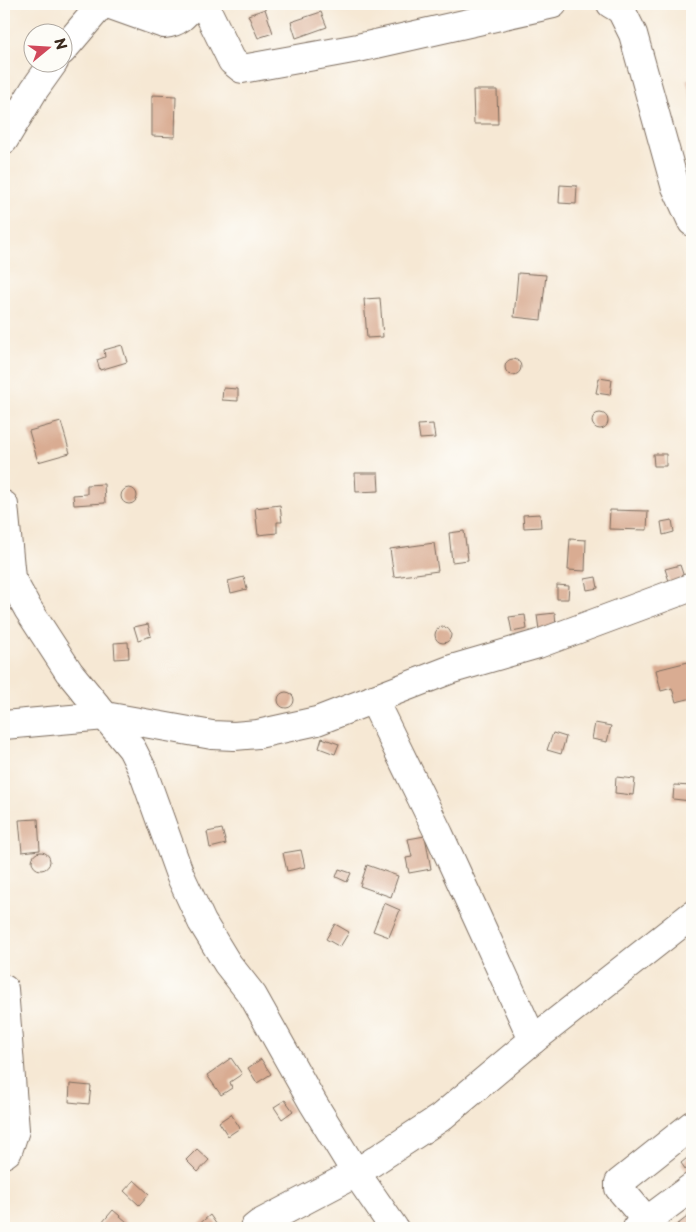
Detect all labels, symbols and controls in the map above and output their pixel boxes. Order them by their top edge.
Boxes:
north arrow [22,22,72,72]
text: N [49,35,73,52]

